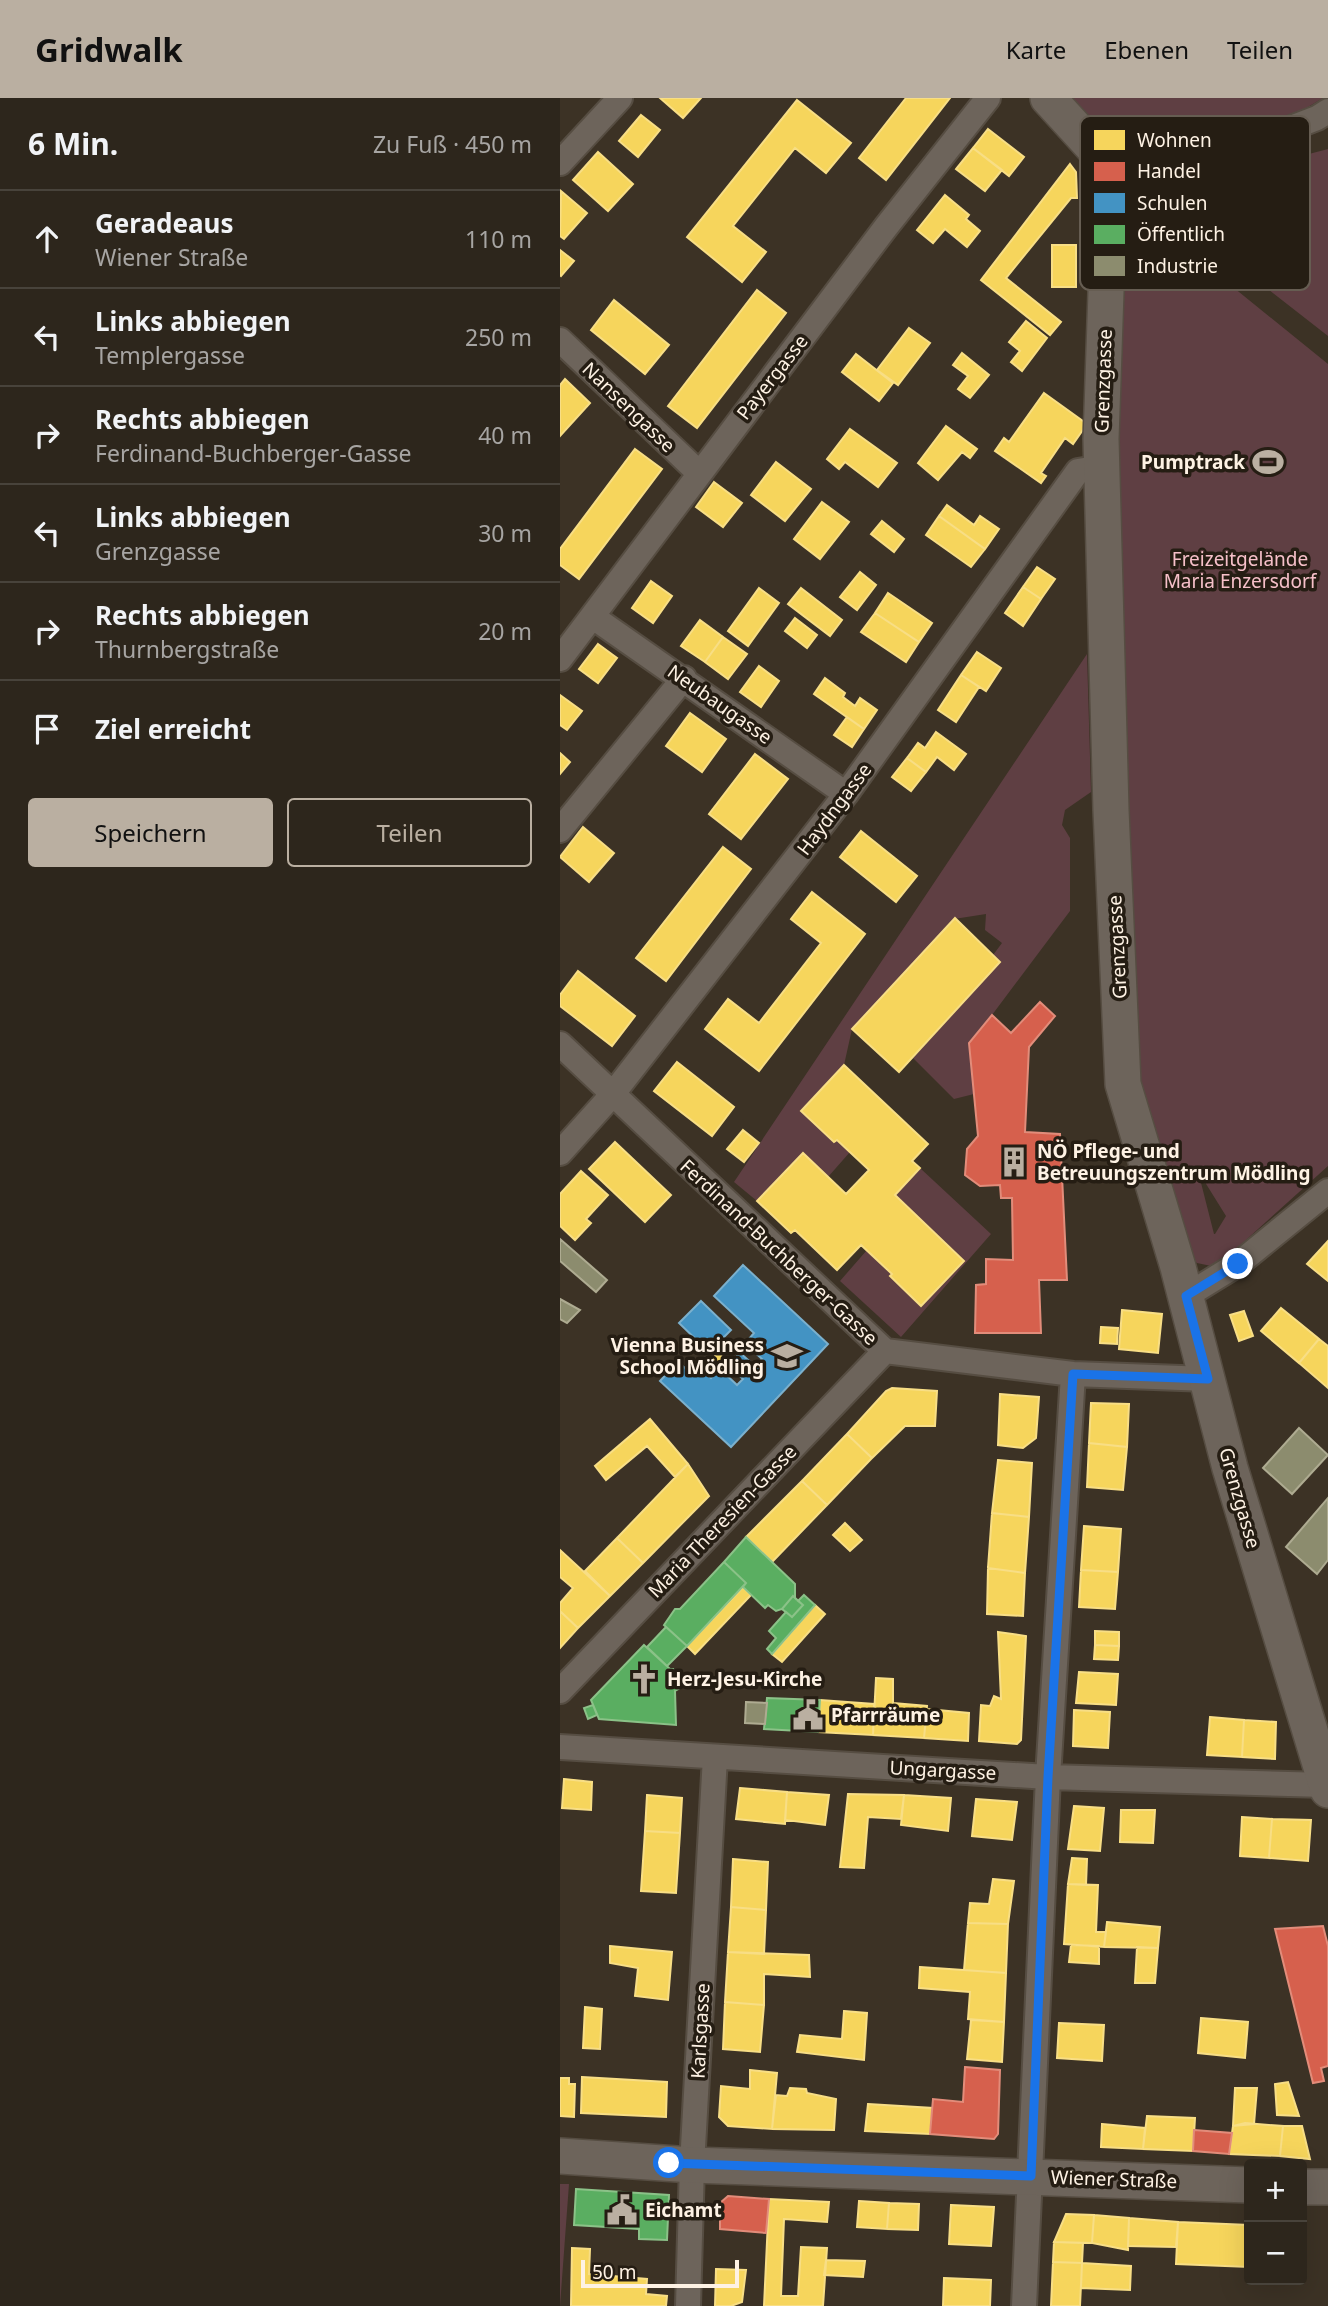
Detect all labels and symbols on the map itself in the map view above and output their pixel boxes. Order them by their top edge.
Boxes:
legend [1080,116,1310,290]
text: Wohnen [1137,127,1212,153]
text: Handel [1137,158,1201,184]
text: Schulen [1137,190,1207,216]
text: Öffentlich [1137,221,1225,247]
text: Industrie [1137,253,1218,279]
street label: Payergasse [731,329,813,425]
street label: Grenzgasse [1088,329,1118,433]
street label: Nansengasse [577,356,681,458]
sports icon: Pumptrack [1251,445,1285,479]
place label: Pumptrack [1141,449,1245,475]
park label: Freizeitgelände Maria Enzersdorf [1164,546,1318,594]
street label: Neubaugasse [662,658,778,750]
street label: Haydngasse [791,758,877,860]
street label: Grenzgasse [1101,894,1133,1000]
place label: NÖ Pflege- und Betreuungszentrum Mödling [1037,1138,1310,1186]
building icon: NÖ Pflege- und Betreuungszentrum Mödling [997,1145,1031,1179]
street label: Ferdinand-Buchberger-Gasse [675,1153,883,1351]
route end [1222,1248,1253,1279]
place label: Vienna Business School Mödling [611,1332,764,1380]
school or university icon: Vienna Business School Mödling [770,1339,804,1373]
street label: Maria Theresien-Gasse [642,1439,802,1603]
street label: Grenzgasse [1213,1444,1267,1552]
church icon: Herz-Jesu-Kirche [627,1662,661,1696]
place label: Herz-Jesu-Kirche [667,1666,822,1692]
public building icon: Pfarrräume [791,1698,825,1732]
place label: Pfarrräume [831,1702,940,1728]
street label: Ungargasse [889,1754,997,1786]
street label: Karlsgasse [685,1983,715,2079]
route start [653,2147,684,2178]
street label: Wiener Straße [1050,2164,1178,2194]
public building icon: Eichamt [605,2193,639,2227]
place label: Eichamt [645,2197,722,2223]
scale bar [581,2257,738,2289]

